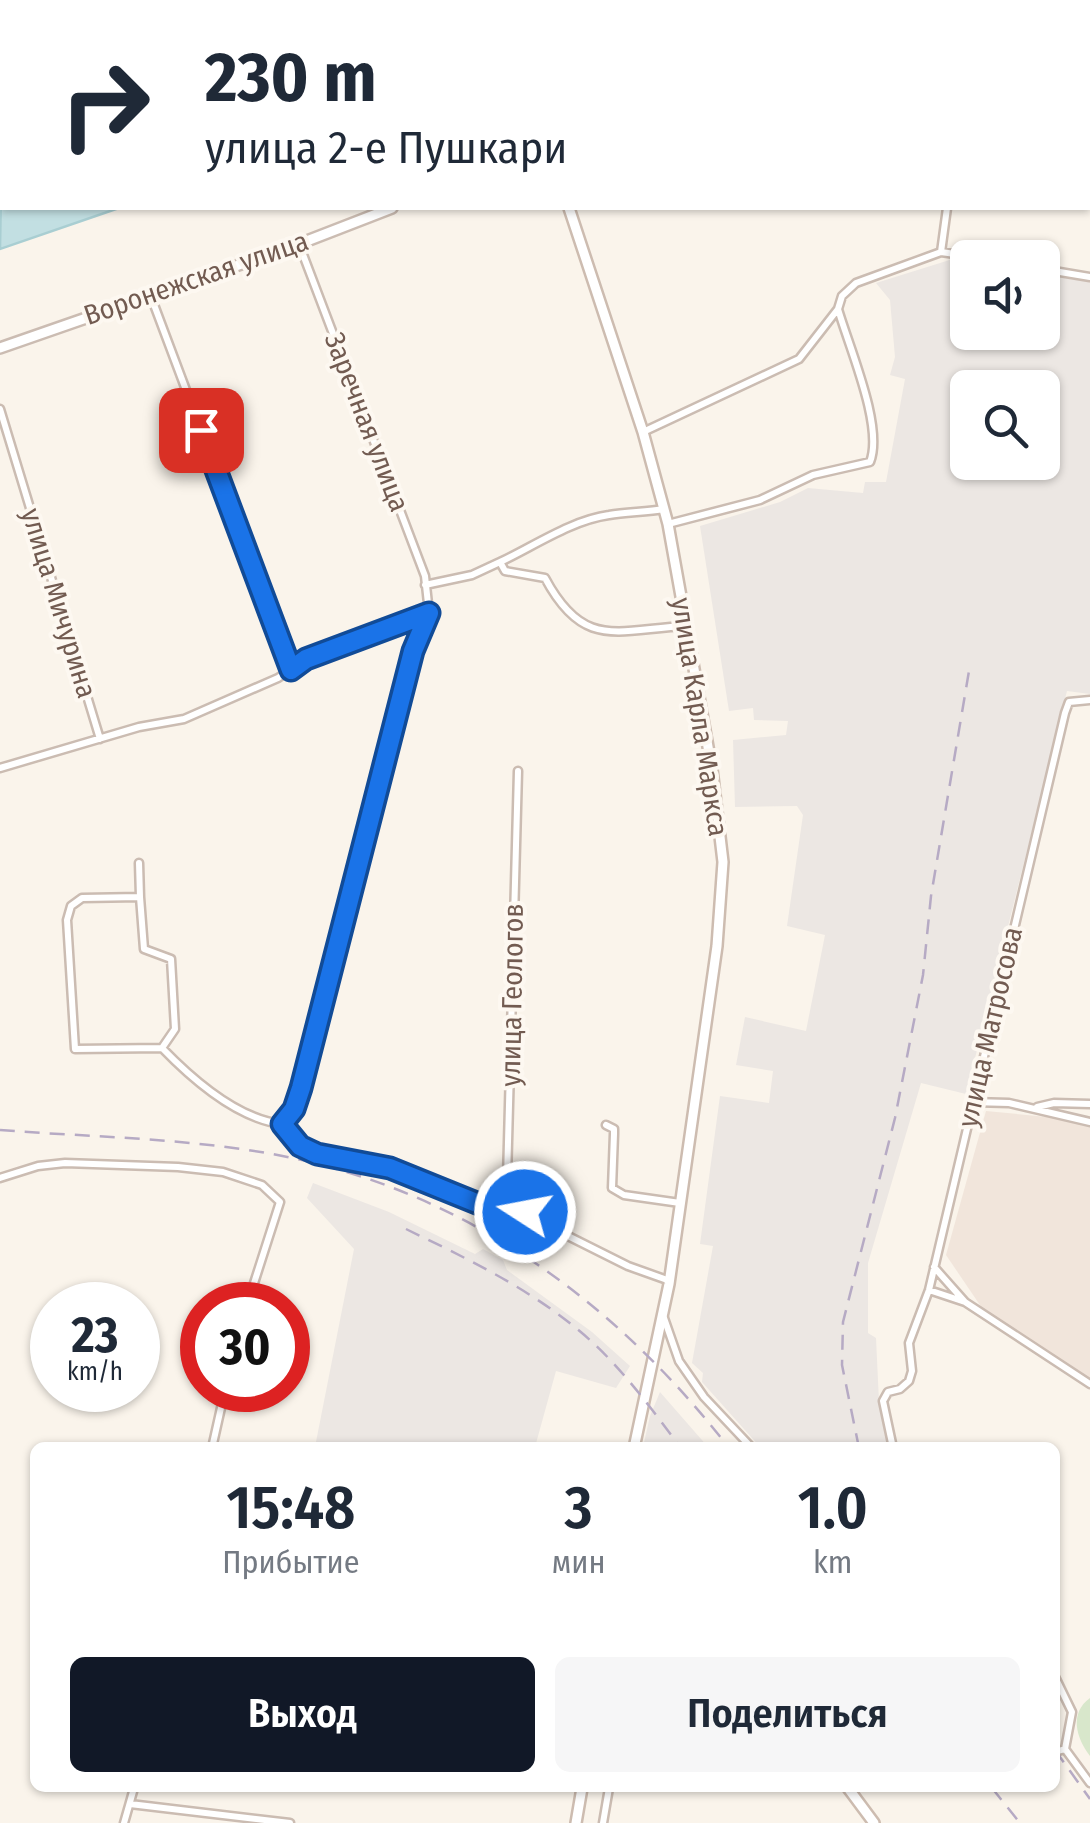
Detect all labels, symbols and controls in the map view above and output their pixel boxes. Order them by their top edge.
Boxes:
text: 230 m [205,36,377,120]
icon: right [40,40,170,170]
text: улица 2-е Пушкари [205,121,568,175]
street label: Воронежская улица [80,224,312,332]
map controls [950,240,1060,480]
button: sound [950,240,1060,350]
street label: Заречная улица [318,328,416,516]
button: search [950,370,1060,480]
pin [159,388,244,473]
icon: arrive [174,403,229,458]
street label: улица Мичурина [14,504,104,702]
street label: улица Карла Маркса [665,595,735,839]
street label: улица Геологов [494,903,530,1087]
street label: улица Матросова [951,924,1029,1130]
position arrow [473,1160,577,1264]
speed limit sign: 30 [180,1282,310,1412]
text: 23 [72,1305,118,1365]
text: km/h [67,1357,123,1387]
text: 15:48 [226,1472,355,1544]
text: 3 [565,1472,593,1544]
text: 1.0 [798,1472,868,1544]
text: Прибытие [222,1543,360,1581]
text: мин [552,1543,605,1581]
text: km [813,1543,852,1581]
button: Выход [70,1657,535,1772]
button: Поделиться [555,1657,1020,1772]

